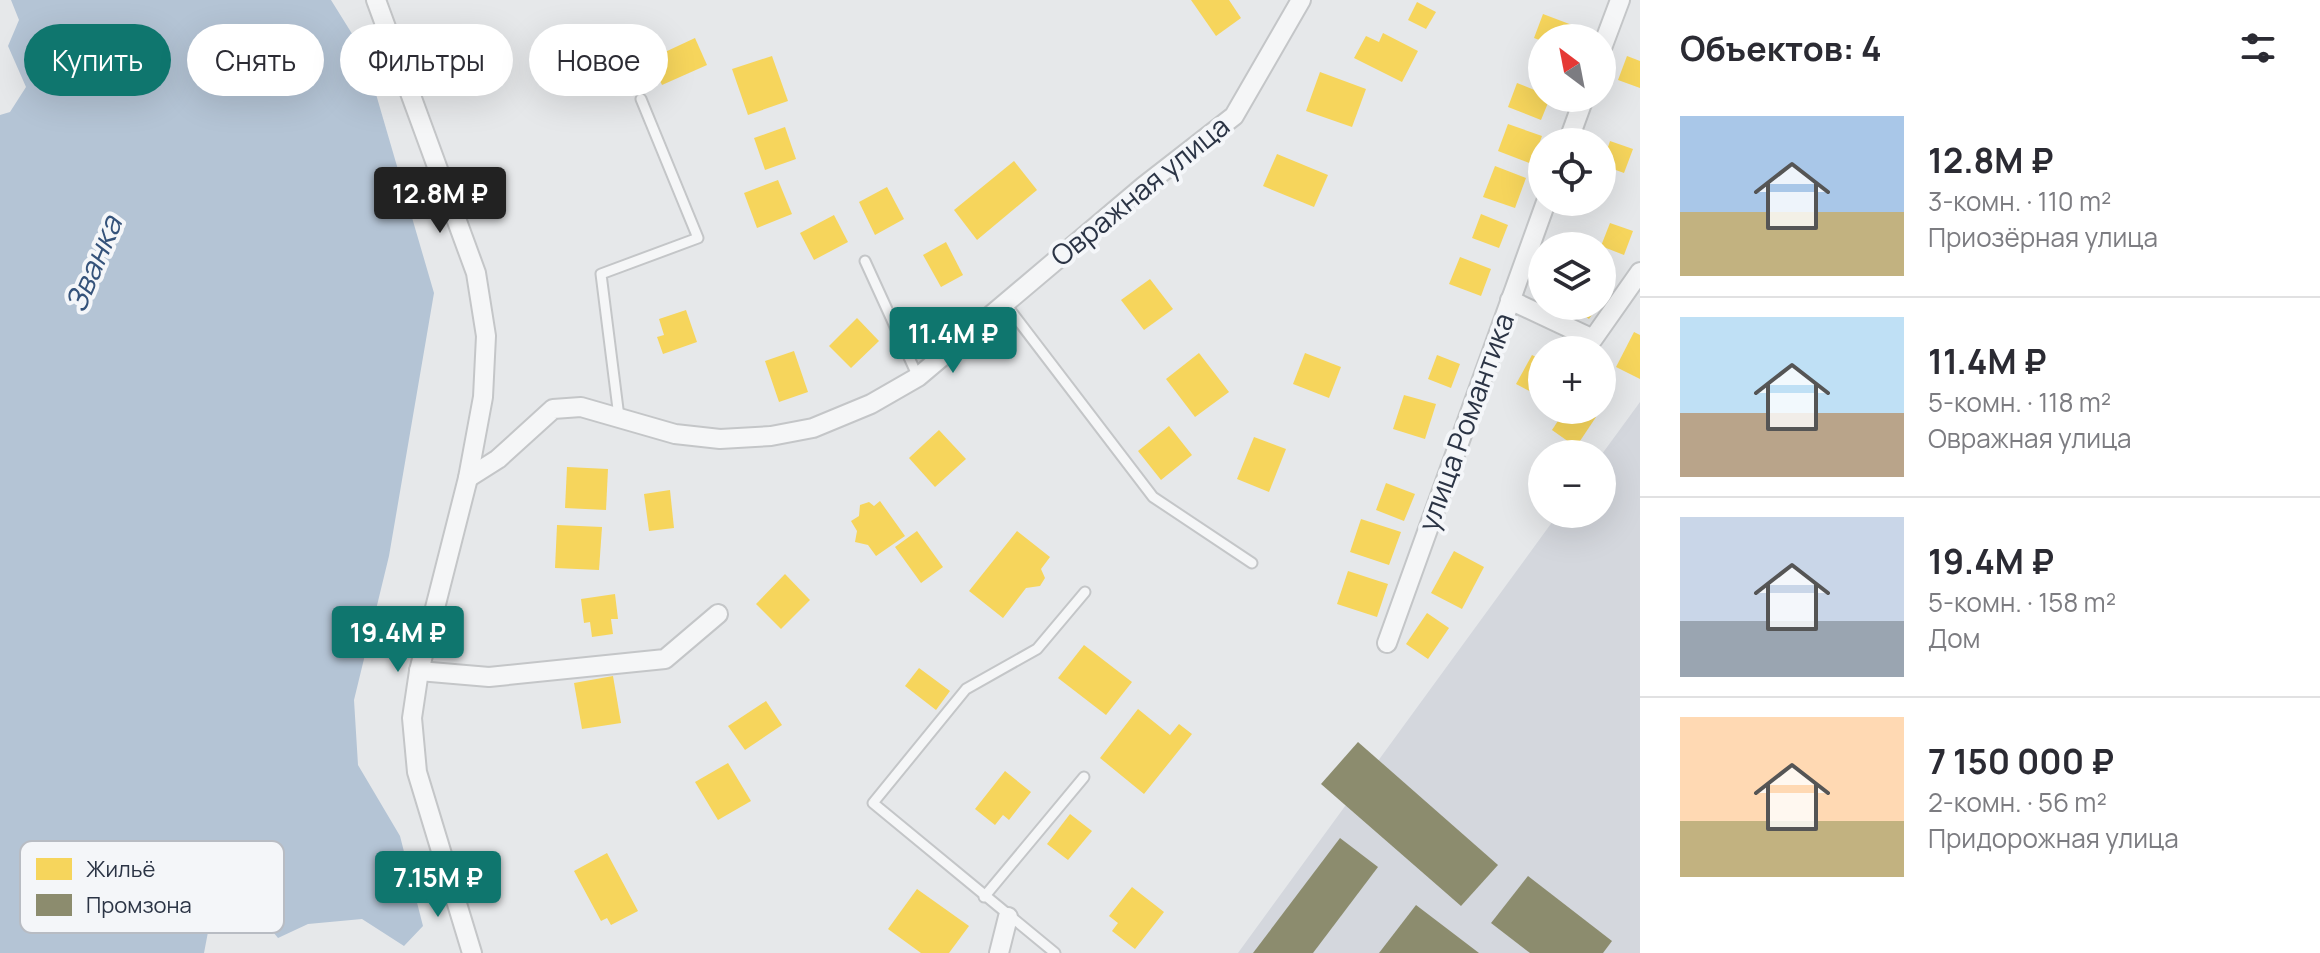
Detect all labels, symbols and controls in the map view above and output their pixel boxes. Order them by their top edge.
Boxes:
chip: Купить [24,24,171,96]
chip: Снять [187,24,324,96]
chip: Фильтры [340,24,513,96]
chip: Новое [529,24,668,96]
north arrow [1528,24,1616,112]
map controls [1528,24,1616,528]
text: Объектов: 4 [1680,25,1882,71]
icon: filters [2236,26,2280,70]
street label: Овражная улица [1042,106,1237,274]
button: locate [1528,128,1616,216]
text: 12.8M ₽ [1928,137,2053,183]
icon: home [1744,148,1840,244]
pin: 12.8M ₽ [366,167,514,235]
text: 12.8M ₽ [392,175,488,211]
text: 3-комн. · 110 m² [1928,183,2111,219]
water label: Званка [54,208,132,317]
text: Приозёрная улица [1928,219,2158,255]
button: layers [1528,232,1616,320]
pin: 11.4M ₽ [879,307,1027,375]
street label: улица Романтика [1408,307,1522,536]
text: 11.4M ₽ [908,315,998,351]
button: + [1528,336,1616,424]
text: 11.4M ₽ [1928,338,2047,384]
icon: home [1744,349,1840,445]
text: 5-комн. · 118 m² [1928,384,2111,420]
text: Овражная улица [1928,420,2132,456]
button: − [1528,440,1616,528]
text: 19.4M ₽ [1928,538,2054,584]
icon: home [1744,549,1840,645]
text: 5-комн. · 158 m² [1928,584,2116,620]
pin: 19.4M ₽ [324,606,472,674]
text: 19.4M ₽ [350,614,446,650]
text: Дом [1928,620,1981,656]
text: 7 150 000 ₽ [1928,738,2114,784]
icon: home [1744,749,1840,845]
text: 2-комн. · 56 m² [1928,784,2107,820]
text: Придорожная улица [1928,820,2179,856]
legend [20,841,284,933]
pin: 7.15M ₽ [364,851,512,919]
text: Жильё [86,854,156,884]
text: 7.15M ₽ [393,859,483,895]
text: Промзона [86,890,192,920]

